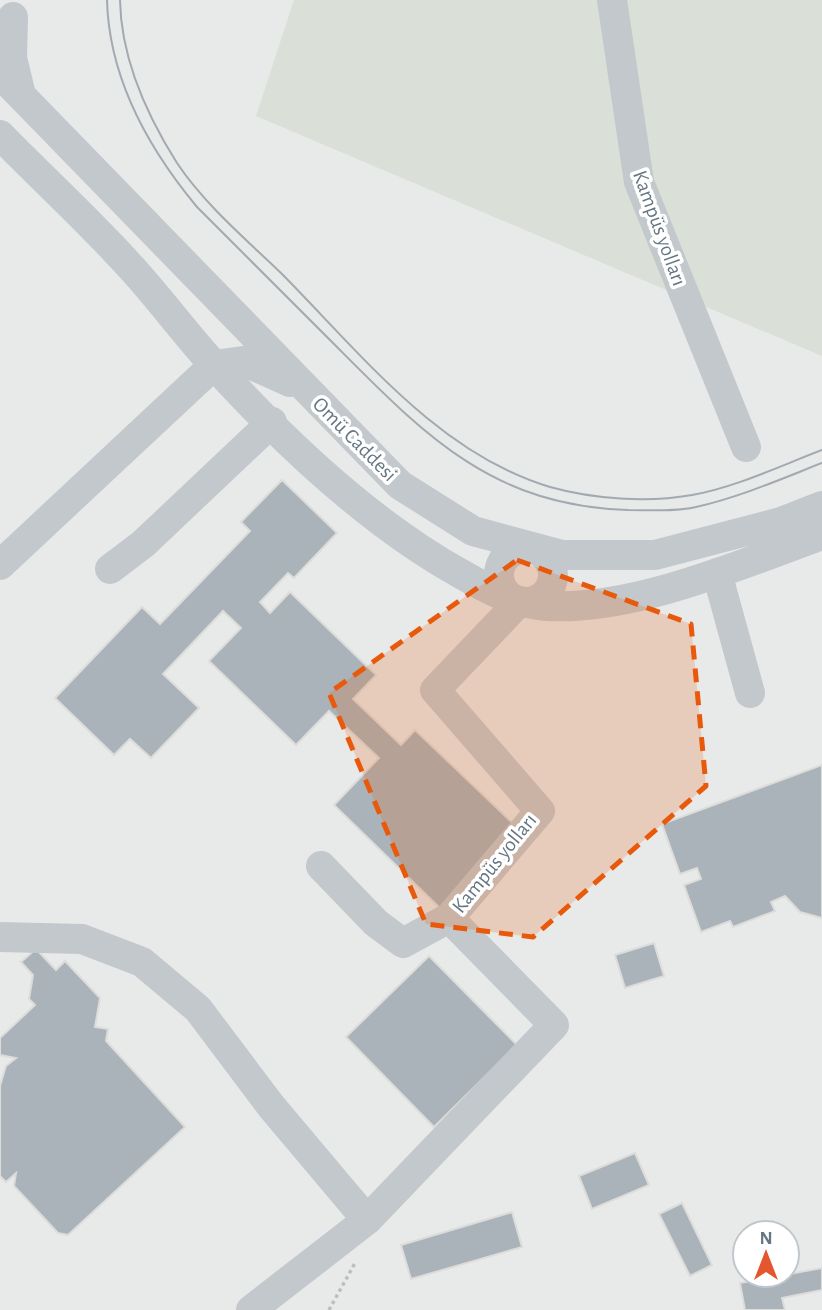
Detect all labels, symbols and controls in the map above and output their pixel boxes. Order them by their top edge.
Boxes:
street label: Kampüs yolları [629,168,690,289]
street label: Omü Caddesi [309,393,401,485]
street label: Kampüs yolları [448,810,541,917]
north arrow [731,1219,801,1289]
text: N [759,1229,773,1248]

